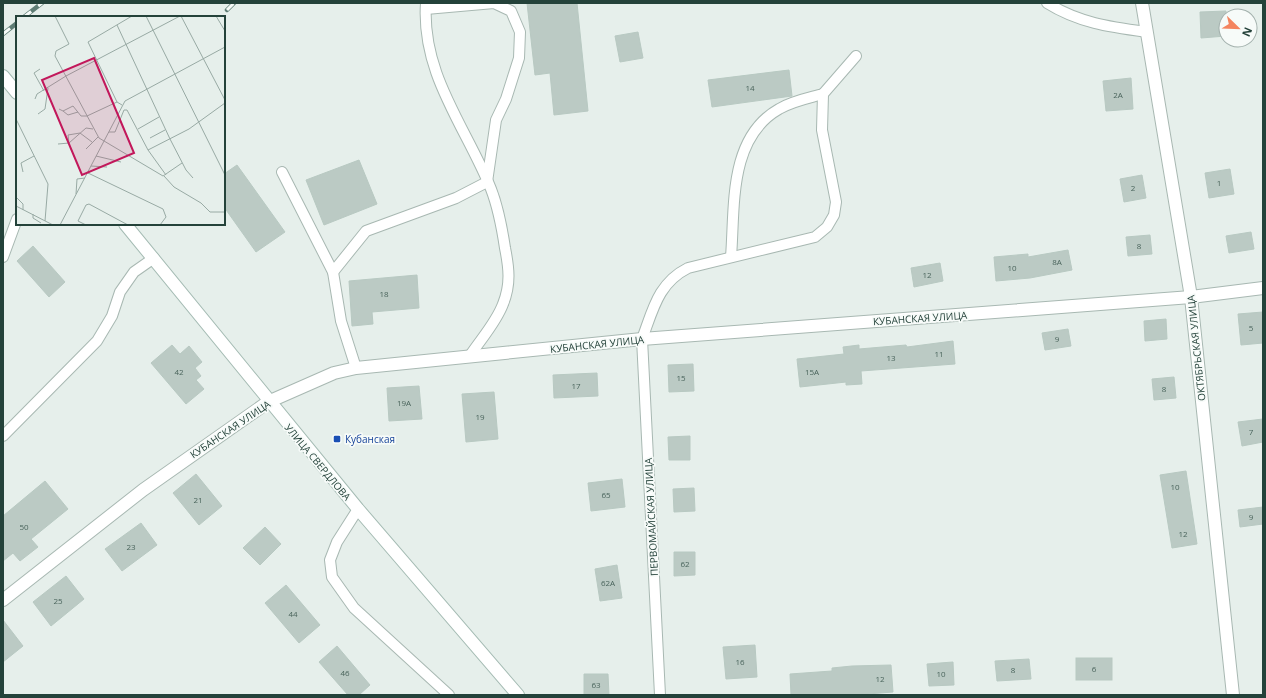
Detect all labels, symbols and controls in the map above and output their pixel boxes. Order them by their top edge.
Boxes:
north arrow [1218,8,1258,48]
inset map [16,16,225,225]
text: N [1239,25,1256,39]
house number: 14 [745,82,755,93]
house number: 2А [1113,89,1124,100]
house number: 1 [1217,177,1221,188]
house number: 2 [1131,182,1136,193]
house number: 8 [1137,240,1142,251]
house number: 8А [1052,256,1063,267]
house number: 10 [1007,262,1017,273]
house number: 12 [922,269,932,280]
house number: 18 [379,288,389,299]
street label: ОКТЯБРЬСКАЯ УЛИЦА [1183,294,1209,402]
street label: КУБАНСКАЯ УЛИЦА [873,308,968,328]
house number: 5 [1249,322,1254,333]
street label: КУБАНСКАЯ УЛИЦА [549,332,645,356]
house number: 9 [1055,333,1060,344]
house number: 11 [934,348,944,359]
house number: 13 [886,352,896,363]
house number: 42 [174,366,184,377]
house number: 15А [805,366,820,377]
house number: 15 [676,372,686,383]
house number: 17 [571,380,581,391]
house number: 8 [1162,383,1167,394]
street label: КУБАНСКАЯ УЛИЦА [187,396,274,461]
house number: 19А [397,397,412,408]
house number: 19 [475,411,485,422]
street label: УЛИЦА СВЕРДЛОВА [282,421,355,504]
house number: 7 [1249,426,1254,437]
place label: Кубанская [345,432,395,446]
marker: Кубанская [332,434,342,444]
street label: ПЕРВОМАЙСКАЯ УЛИЦА [641,457,661,576]
house number: 10 [1170,481,1180,492]
house number: 65 [601,489,611,500]
house number: 21 [193,494,203,505]
house number: 9 [1249,511,1254,522]
house number: 50 [19,521,29,532]
house number: 12 [1178,528,1188,539]
house number: 23 [126,541,136,552]
house number: 62 [680,558,690,569]
house number: 62А [601,577,616,588]
house number: 25 [53,595,63,606]
house number: 44 [288,608,298,619]
house number: 16 [735,656,745,667]
house number: 6 [1092,663,1097,674]
house number: 8 [1011,664,1016,675]
house number: 46 [340,667,350,678]
house number: 10 [936,668,946,679]
house number: 12 [875,673,885,684]
house number: 63 [591,679,601,690]

